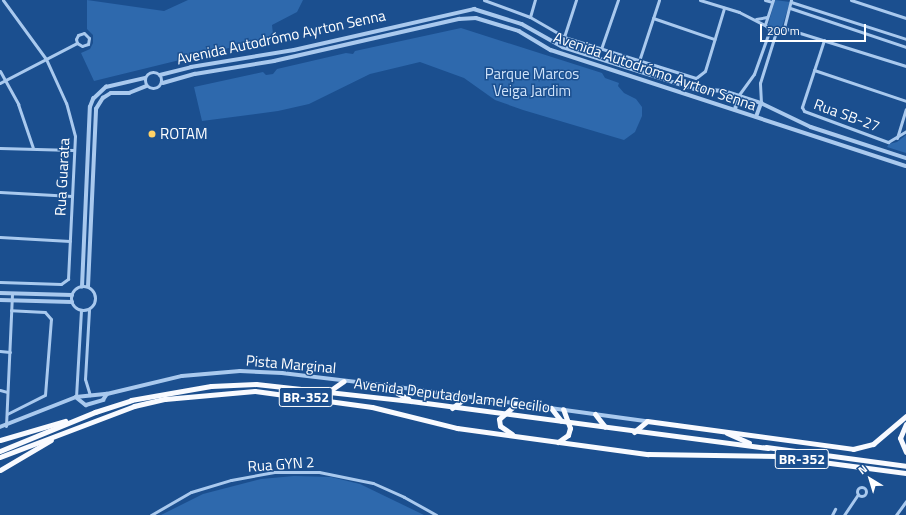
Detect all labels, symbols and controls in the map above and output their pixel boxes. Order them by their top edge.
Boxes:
street label: Avenida Autodrómo Ayrton Senna [175,6,387,68]
scale bar [762,16,868,42]
text: 200 m [767,21,800,40]
street label: Avenida Autodrómo Ayrton Senna [551,28,759,114]
park label: Parque Marcos Veiga Jardim [485,64,579,99]
street label: Rua SB-27 [812,95,882,135]
place label: ROTAM [160,125,208,143]
marker: ROTAM [147,129,157,139]
street label: Rua Guarata [51,137,73,217]
street label: Pista Marginal [245,351,337,377]
street label: Avenida Deputado Jamel Cecilio [353,374,551,416]
road number: BR-352 [278,385,334,409]
road number: BR-352 [774,447,830,471]
street label: Rua GYN 2 [247,453,315,475]
north arrow [850,459,890,499]
text: N [855,461,871,478]

